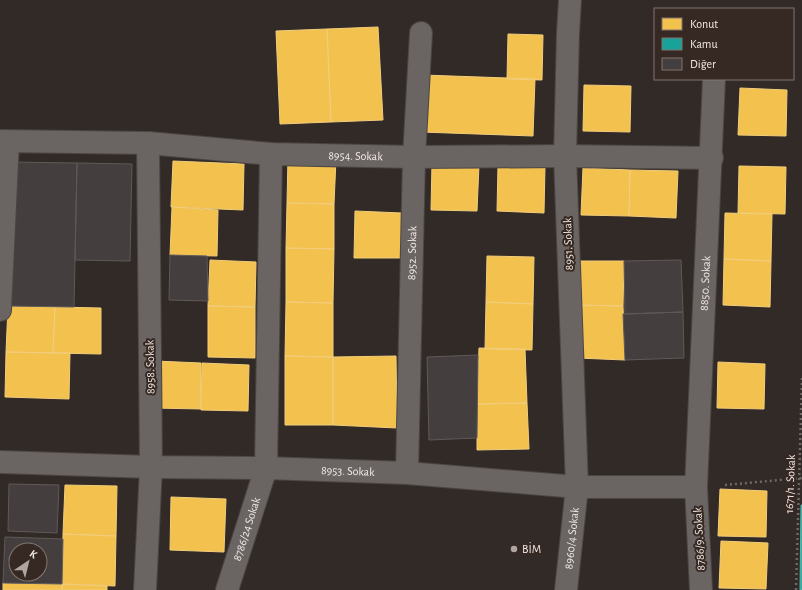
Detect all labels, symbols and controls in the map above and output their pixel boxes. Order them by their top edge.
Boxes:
legend [654,8,794,80]
text: Konut [690,18,718,30]
text: Kamu [690,38,718,50]
text: Diğer [690,58,716,70]
street label: 8954. Sokak [328,149,383,162]
street label: 8951. Sokak [561,217,575,271]
street label: 8952. Sokak [405,225,418,280]
street label: 8850. Sokak [698,255,712,311]
street label: 8958. Sokak [144,339,156,394]
street label: 1671/1. Sokak [783,454,797,514]
street label: 8953. Sokak [321,464,375,478]
street label: 8786/24 Sokak [231,495,262,562]
street label: 8960/4 Sokak [562,506,581,570]
street label: 8786/9. Sokak [691,507,707,571]
north arrow [8,542,48,582]
place label: BİM [522,542,541,555]
marker: BİM [509,544,519,554]
text: K [28,548,40,561]

